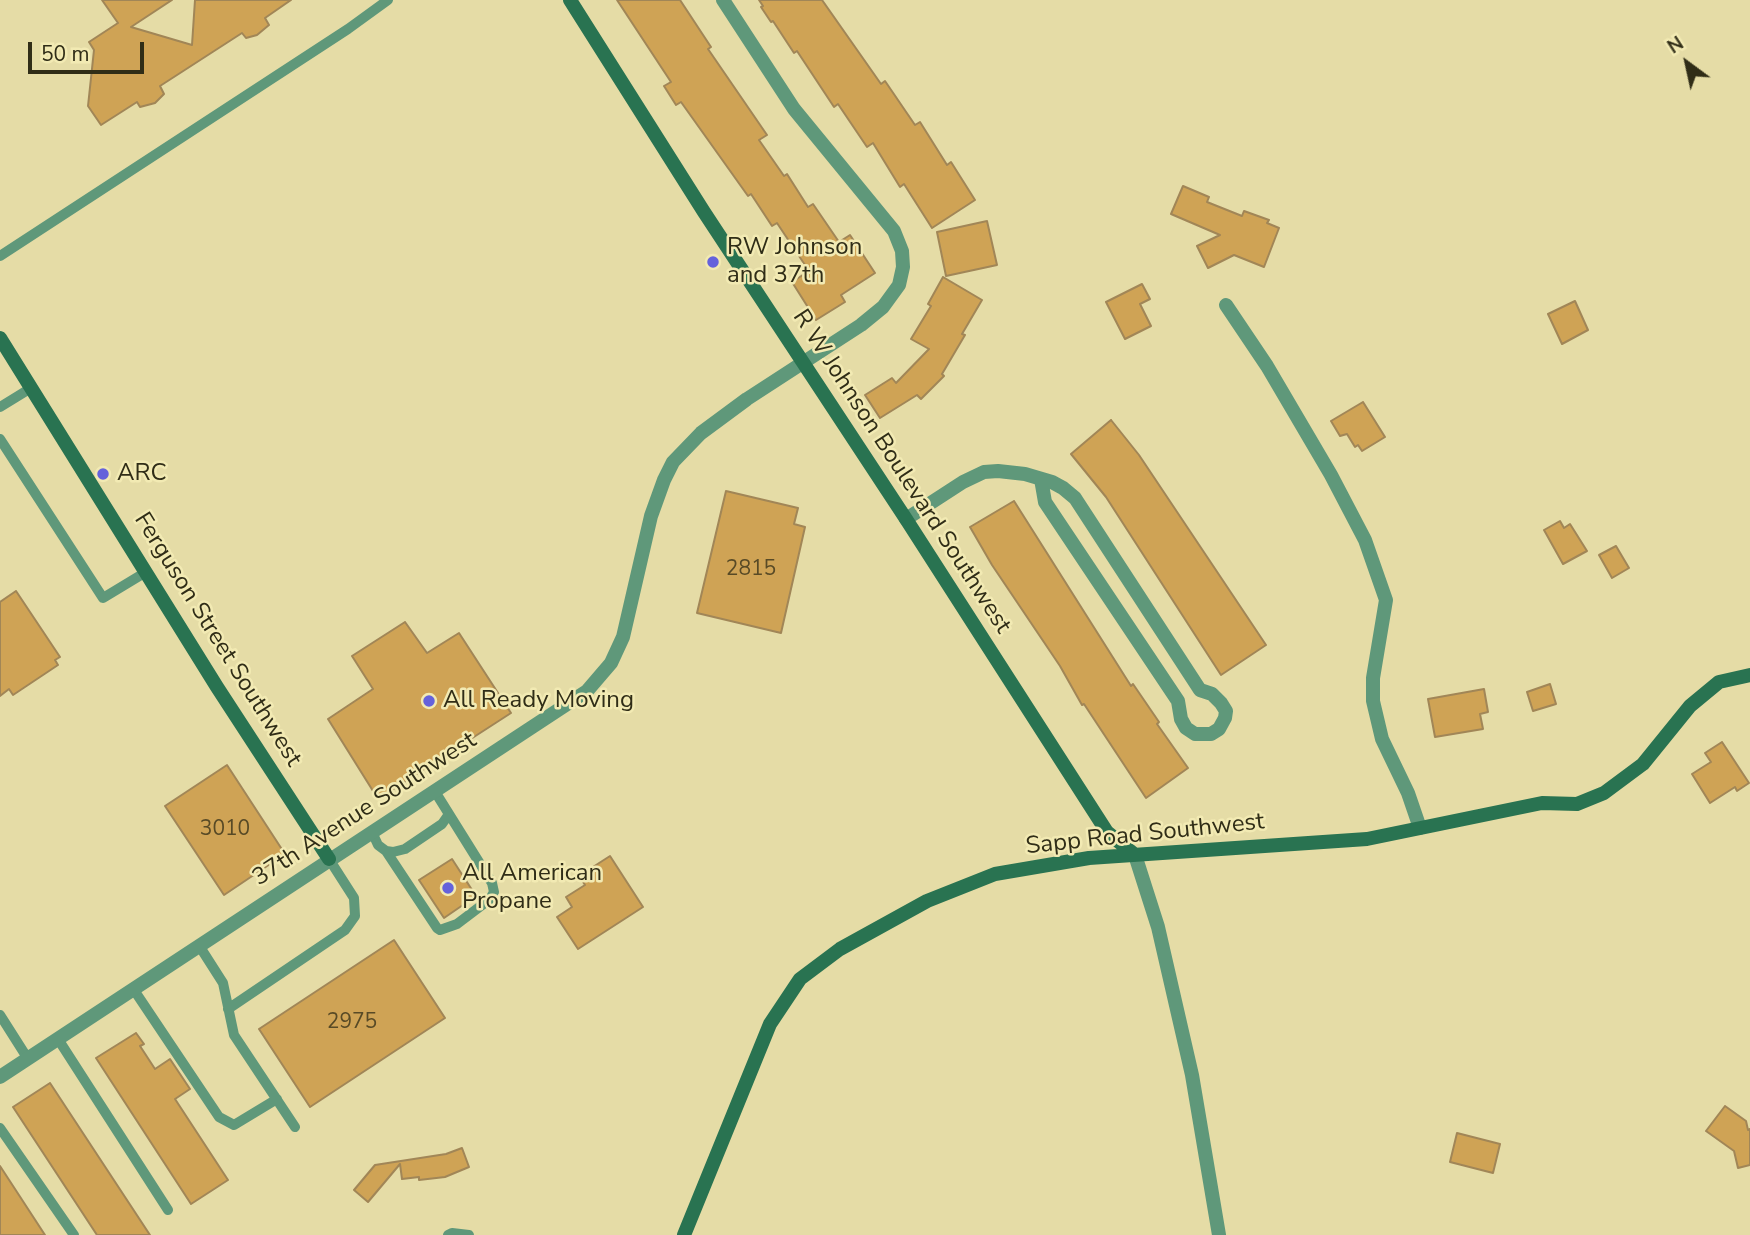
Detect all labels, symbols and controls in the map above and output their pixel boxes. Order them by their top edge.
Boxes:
scale bar [32,28,147,72]
north arrow [1652,28,1722,98]
text: N [1663,31,1689,60]
text: 50 m [41,40,90,68]
place label: RW Johnson and 37th [727,234,862,290]
marker: RW Johnson and 37th [705,254,721,270]
street label: R W Johnson Boulevard Southwest [785,305,1017,639]
place label: ARC [117,460,167,488]
marker: ARC [95,466,111,482]
street label: Ferguson Street Southwest [127,508,307,772]
house number: 2815 [726,557,776,583]
place label: All Ready Moving [443,687,634,715]
marker: All Ready Moving [421,693,437,709]
street label: 37th Avenue Southwest [248,727,482,893]
street label: Sapp Road Southwest [1024,808,1266,862]
house number: 3010 [200,817,250,843]
place label: All American Propane [462,860,602,916]
marker: All American Propane [440,880,456,896]
house number: 2975 [327,1010,377,1036]

